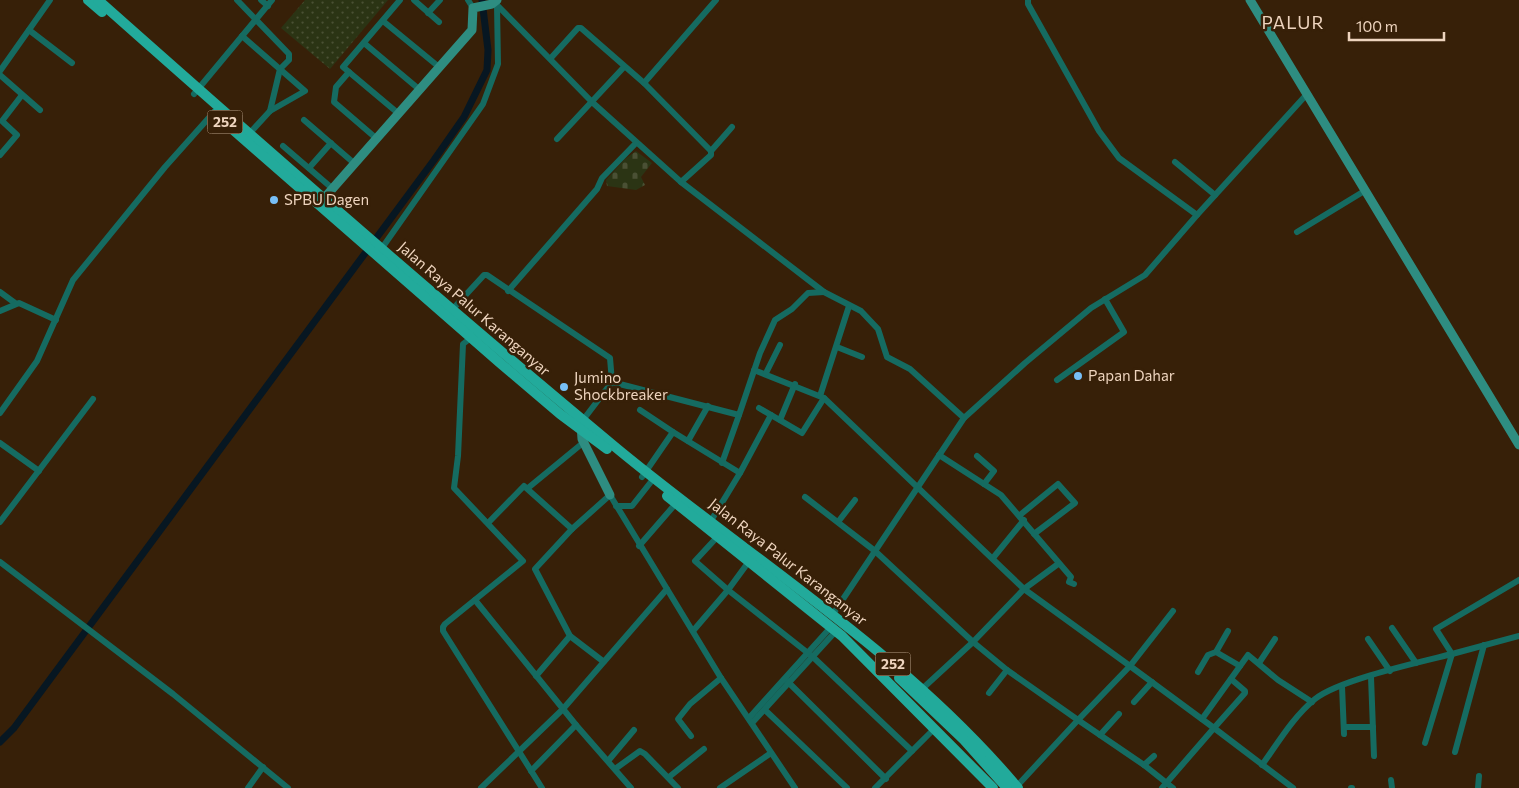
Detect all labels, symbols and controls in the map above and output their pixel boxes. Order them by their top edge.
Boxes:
scale bar [1349,10,1444,42]
district label: PALUR [1261,11,1325,33]
text: 100 m [1356,17,1398,35]
road number: 252 [208,110,242,134]
place label: SPBU Dagen [284,190,369,208]
marker: SPBU Dagen [268,194,280,206]
street label: Jalan Raya Palur Karanganyar [395,237,554,379]
place label: Papan Dahar [1088,366,1175,384]
place label: Jumino Shockbreaker [574,368,668,403]
marker: Papan Dahar [1072,370,1084,382]
marker: Jumino Shockbreaker [558,381,570,393]
street label: Jalan Raya Palur Karanganyar [706,494,871,629]
road number: 252 [876,652,910,676]

